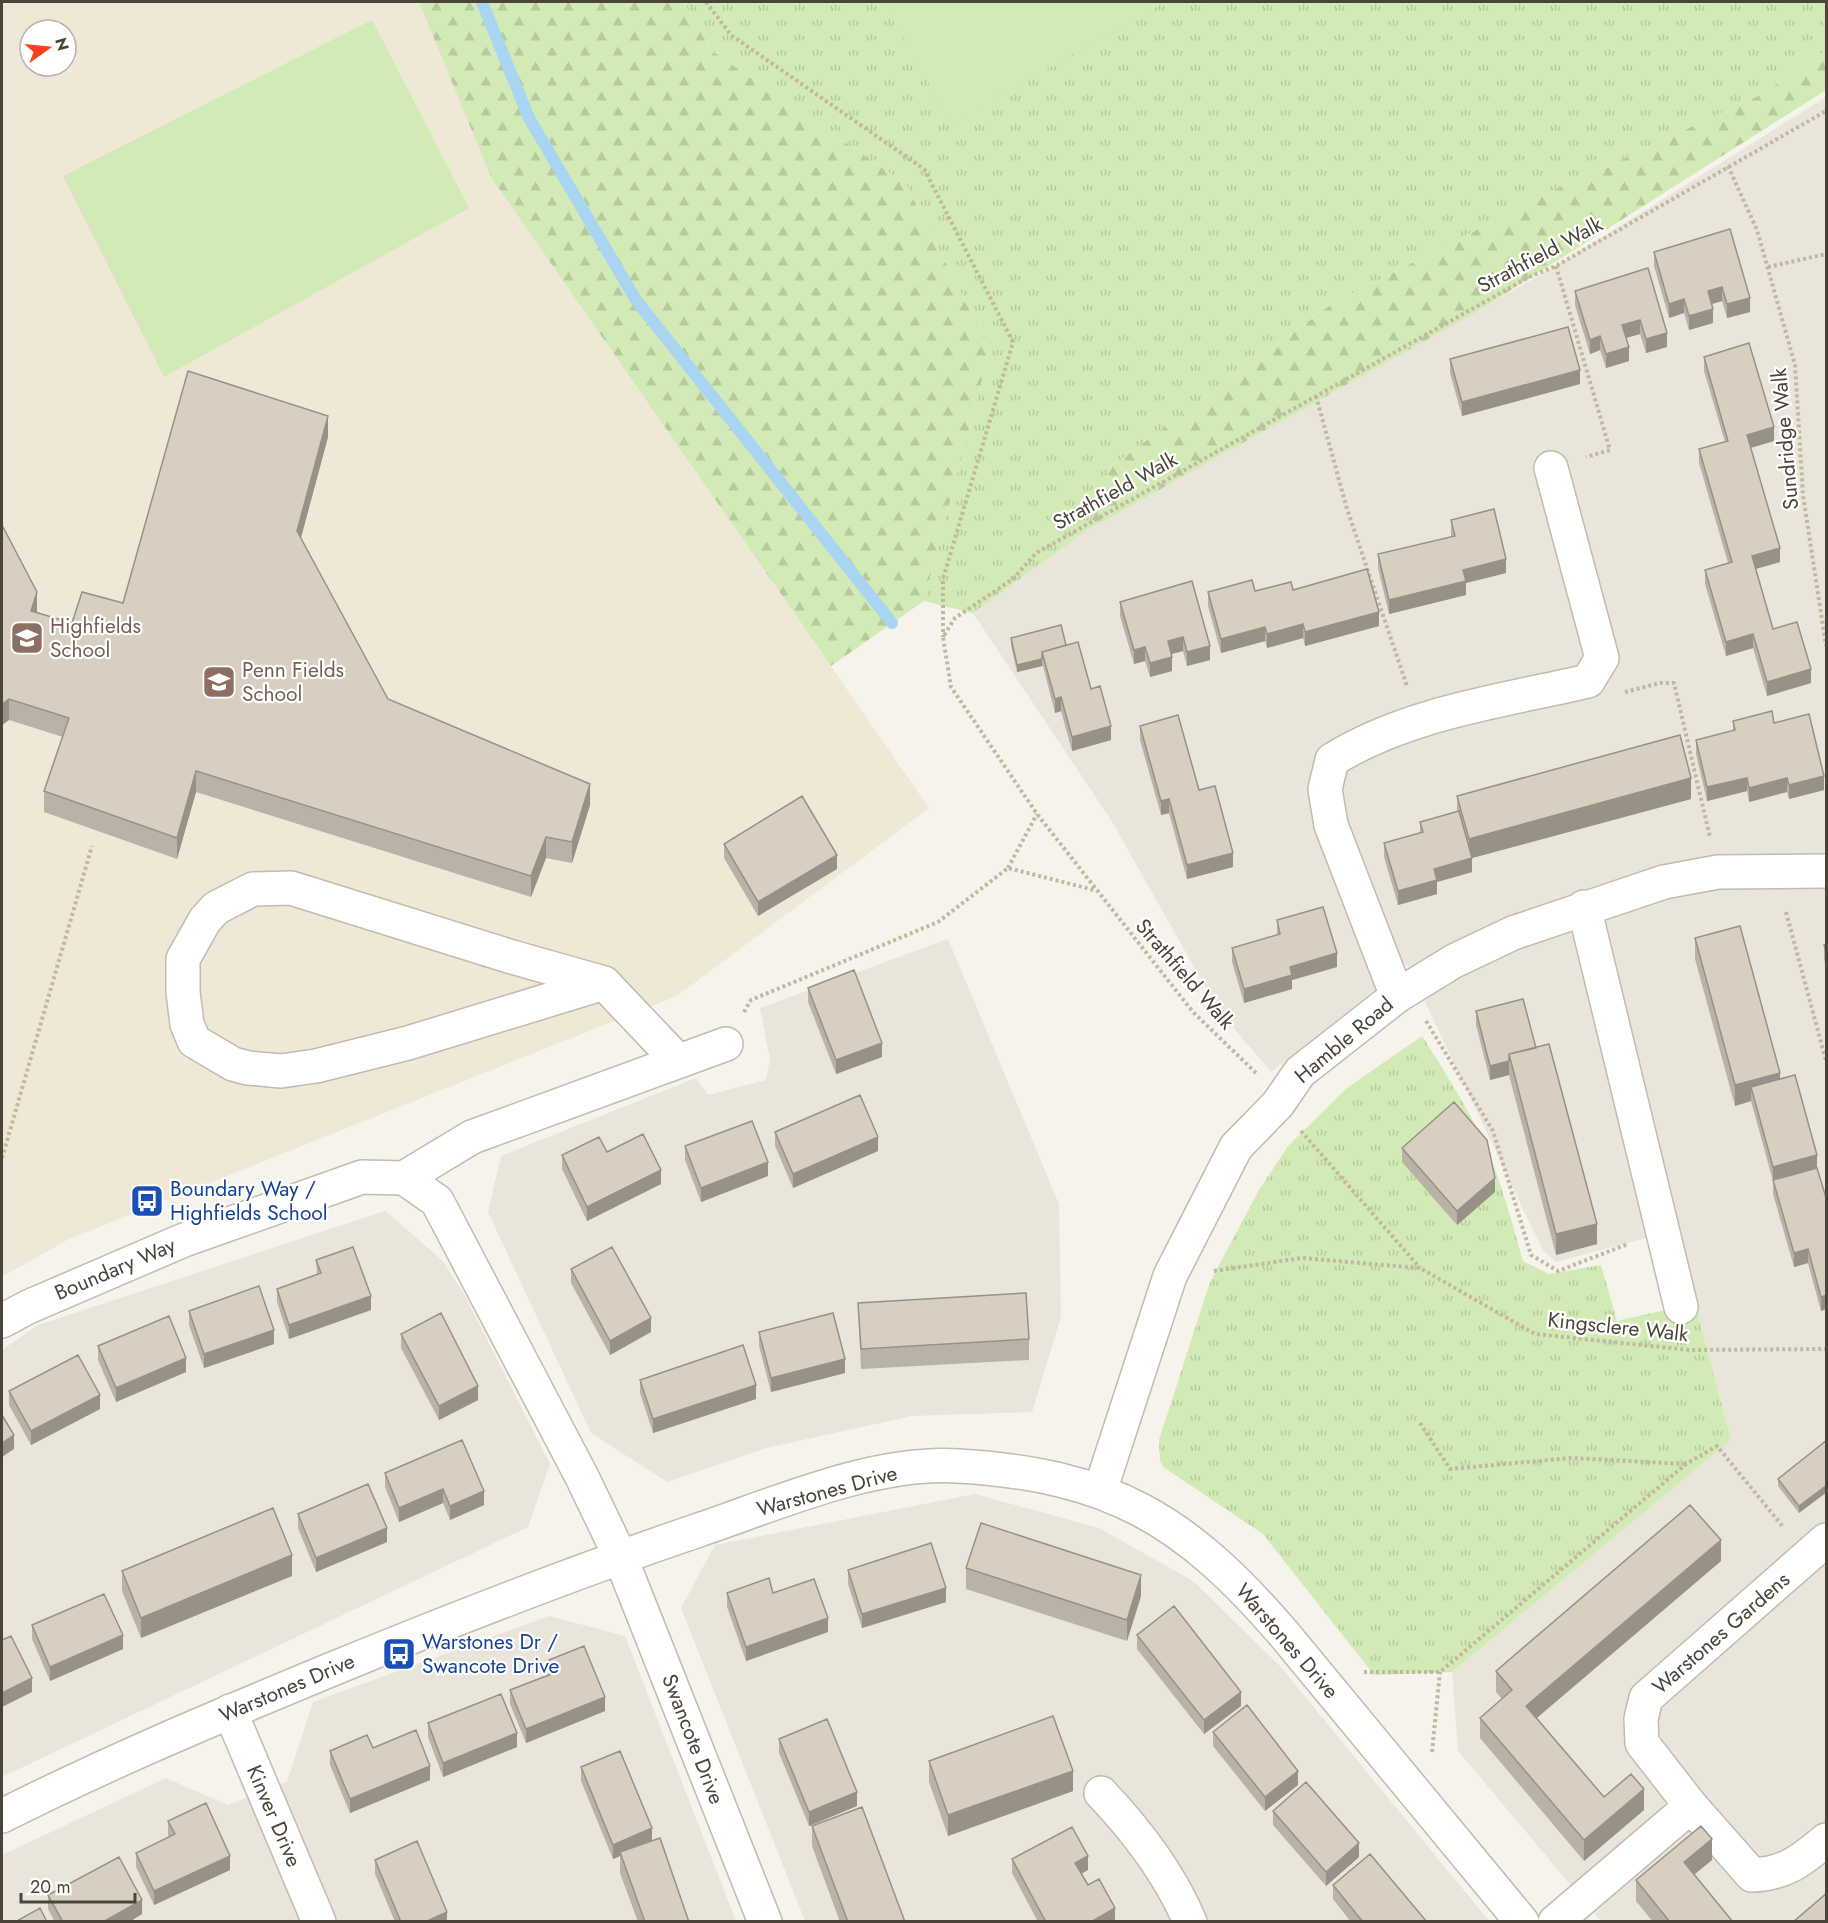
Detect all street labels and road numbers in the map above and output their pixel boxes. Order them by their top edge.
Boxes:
street label: Strathfield Walk [1472,209,1609,301]
street label: Sundridge Walk [1764,366,1806,511]
street label: Strathfield Walk [1047,444,1183,538]
street label: Strathfield Walk [1128,912,1242,1037]
street label: Hamble Road [1288,990,1400,1090]
street label: Boundary Way [50,1230,181,1308]
street label: Kingsclere Walk [1546,1305,1691,1349]
street label: Warstones Drive [753,1458,901,1524]
street label: Warstones Gardens [1646,1565,1796,1701]
street label: Warstones Drive [1228,1577,1346,1705]
street label: Warstones Drive [215,1646,359,1730]
street label: Swancote Drive [654,1670,732,1809]
street label: Kinver Drive [239,1760,309,1872]

